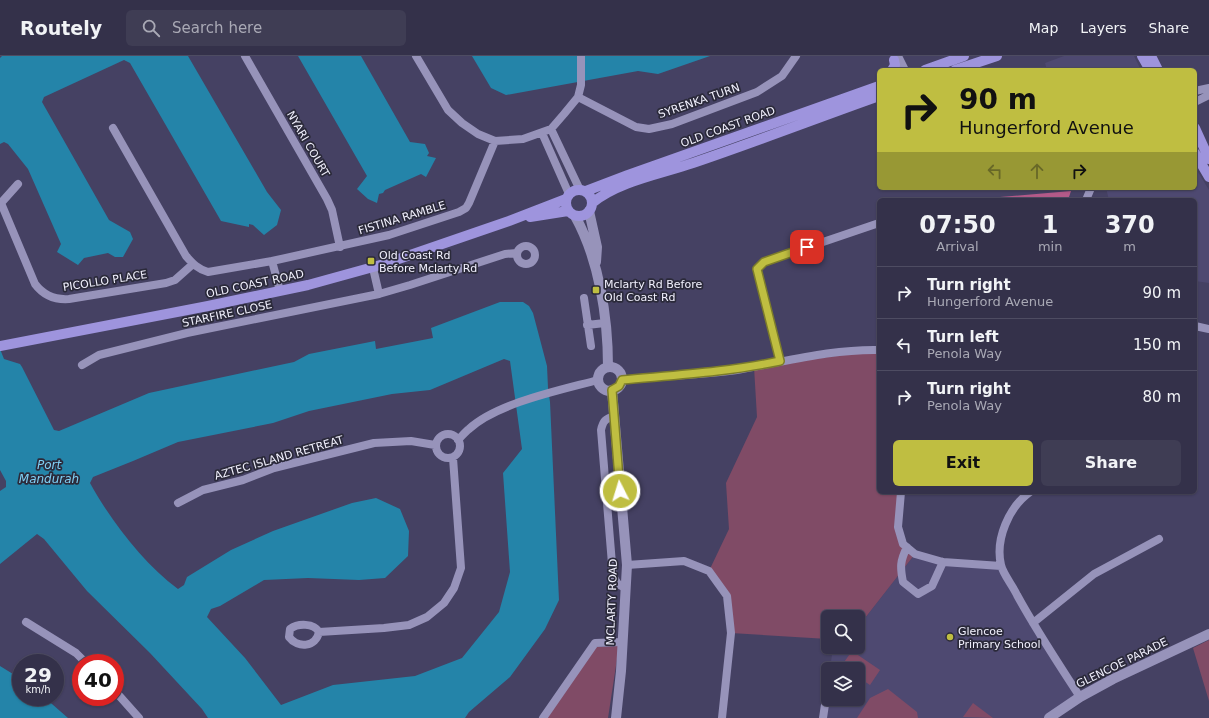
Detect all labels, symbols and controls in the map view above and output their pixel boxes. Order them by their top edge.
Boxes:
search box [126,10,406,46]
text: Routely [20,17,102,39]
icon: search [140,17,162,39]
text: Search here [172,19,262,37]
text: Map [1029,20,1058,36]
text: Layers [1080,20,1127,36]
text: Share [1149,20,1189,36]
street label: SYRENKA TURN [657,81,741,121]
text: 90 m [959,83,1037,116]
icon: right [893,84,945,136]
street label: OLD COAST ROAD [679,104,777,150]
street label: NYARI COURT [284,109,332,180]
text: Hungerford Avenue [959,117,1134,138]
icon: left [984,160,1006,182]
icon: ahead [1026,160,1048,182]
icon: right [1068,160,1090,182]
street label: FISTINA RAMBLE [357,199,447,237]
text: 07:50 [919,211,996,239]
text: 1 [1042,211,1058,239]
text: 370 [1105,211,1155,239]
pin [790,230,824,264]
icon: arrive [796,236,818,258]
text: Arrival [936,239,979,254]
text: min [1038,239,1062,254]
text: m [1123,239,1136,254]
place label: Old Coast Rd Before Mclarty Rd [379,249,477,275]
marker: Old Coast Rd Before Mclarty Rd [366,256,376,266]
street label: OLD COAST ROAD [205,267,305,301]
street label: PICOLLO PLACE [62,268,148,294]
text: Turn right [927,276,1011,294]
place label: Mclarty Rd Before Old Coast Rd [604,278,702,304]
icon: right [893,282,915,304]
text: 90 m [1143,284,1181,302]
marker: Mclarty Rd Before Old Coast Rd [591,285,601,295]
text: Hungerford Avenue [927,294,1053,309]
street label: STARFIRE CLOSE [181,298,273,330]
text: Turn left [927,328,999,346]
icon: left [893,334,915,356]
text: 150 m [1133,336,1181,354]
text: Penola Way [927,346,1002,361]
text: Turn right [927,380,1011,398]
icon: right [893,386,915,408]
text: 80 m [1143,388,1181,406]
text: Penola Way [927,398,1002,413]
street label: AZTEC ISLAND RETREAT [213,433,345,483]
button: Exit [893,440,1033,486]
button: Share [1041,440,1181,486]
water label: Port Mandurah [19,458,79,486]
position arrow [599,470,641,512]
street label: MCLARTY ROAD [604,558,620,646]
map controls [821,610,865,706]
button: search [821,610,865,654]
place label: Glencoe Primary School [958,625,1041,651]
marker: Glencoe Primary School [945,632,955,642]
street label: GLENCOE PARADE [1074,635,1170,691]
speed limit sign: 40 [72,654,124,706]
button: layers [821,662,865,706]
text: 29 [24,663,52,687]
text: km/h [25,684,51,695]

